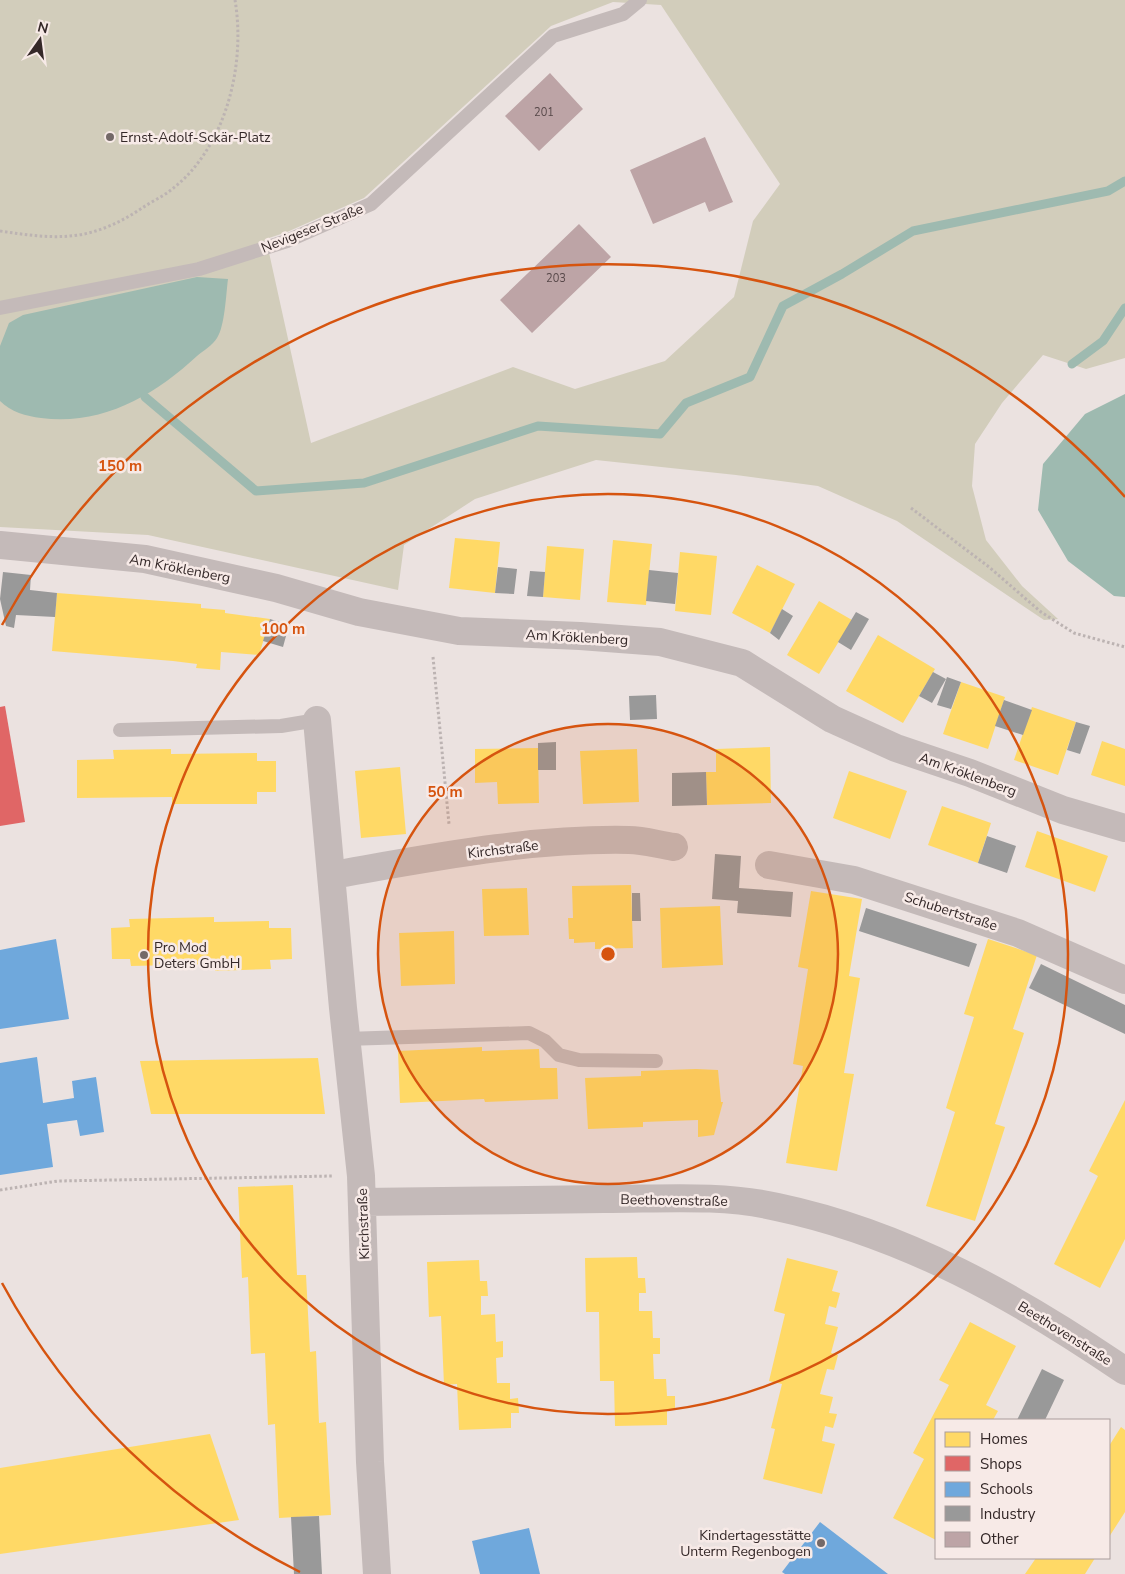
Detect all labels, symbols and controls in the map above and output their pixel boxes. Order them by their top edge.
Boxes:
north arrow [15,15,65,65]
text: N [36,17,50,38]
house number: 201 [534,105,554,120]
place label: Ernst-Adolf-Sckär-Platz [120,128,271,147]
marker: Ernst-Adolf-Sckär-Platz [104,131,116,143]
street label: Nevigeser Straße [258,199,366,258]
house number: 203 [546,271,566,286]
text: 150 m [98,456,142,476]
street label: Am Kröklenberg [128,549,232,588]
text: 100 m [261,619,305,639]
street label: Am Kröklenberg [525,625,629,650]
street label: Am Kröklenberg [916,748,1019,801]
text: 50 m [427,782,463,802]
street label: Kirchstraße [466,836,540,863]
street label: Schubertstraße [902,887,1000,935]
place label: Pro Mod Deters GmbH [154,938,240,973]
centre of rings [599,945,617,963]
marker: Pro Mod Deters GmbH [138,949,150,961]
street label: Kirchstraße [353,1188,374,1260]
street label: Beethovenstraße [620,1190,728,1211]
street label: Beethovenstraße [1014,1297,1115,1370]
legend [935,1419,1110,1559]
text: Homes [980,1429,1028,1449]
text: Shops [980,1454,1022,1474]
text: Schools [980,1479,1033,1499]
text: Industry [980,1504,1036,1524]
place label: Kindertagesstätte Unterm Regenbogen [680,1526,811,1561]
text: Other [980,1529,1019,1549]
marker: Kindertagesstätte Unterm Regenbogen [815,1537,827,1549]

